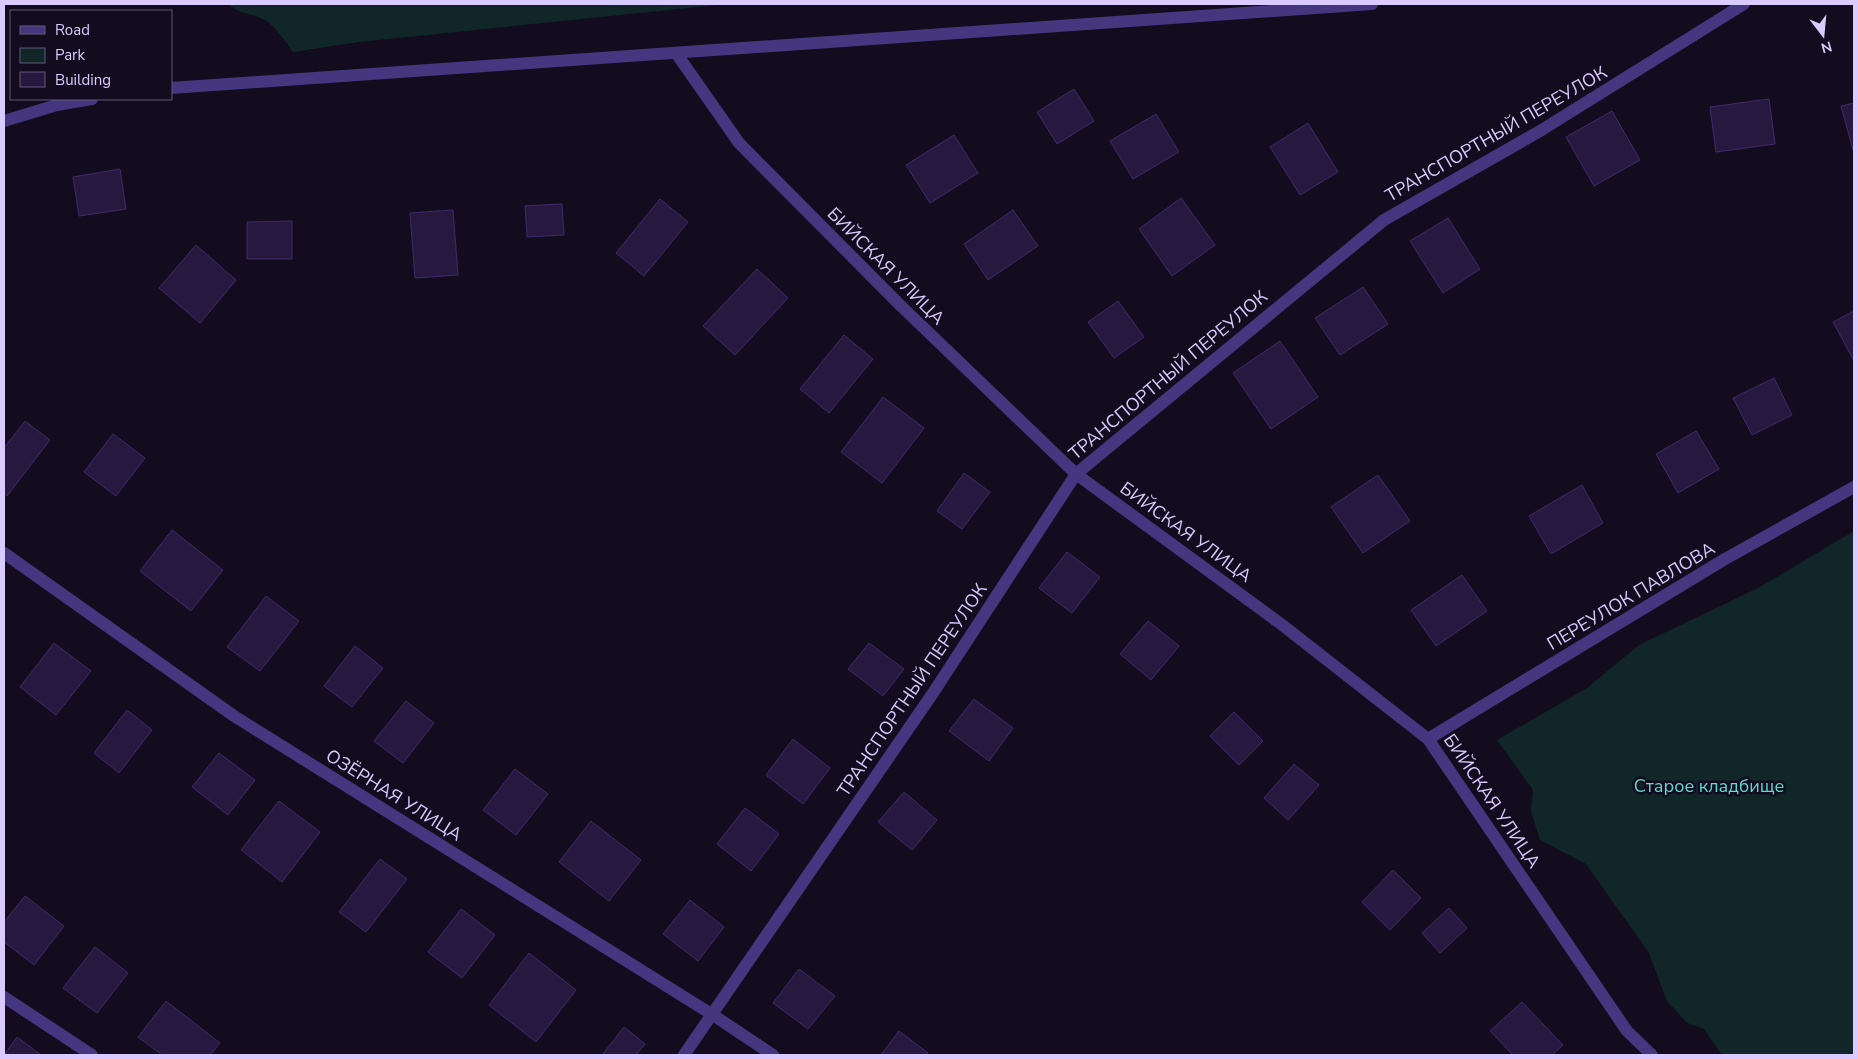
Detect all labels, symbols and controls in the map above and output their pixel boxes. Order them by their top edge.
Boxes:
legend [10,10,172,100]
north arrow [1798,10,1848,60]
text: Road [55,20,90,40]
text: N [1819,36,1834,58]
text: Park [55,45,85,65]
street label: ТРАНСПОРТНЫЙ ПЕРЕУЛОК [1381,60,1612,207]
text: Building [55,70,111,90]
street label: БИЙСКАЯ УЛИЦА [822,202,950,330]
street label: ТРАНСПОРТНЫЙ ПЕРЕУЛОК [1064,284,1273,465]
street label: БИЙСКАЯ УЛИЦА [1115,476,1257,588]
street label: ПЕРЕУЛОК ПАВЛОВА [1543,536,1719,656]
street label: ТРАНСПОРТНЫЙ ПЕРЕУЛОК [831,578,993,801]
street label: БИЙСКАЯ УЛИЦА [1438,729,1546,873]
street label: ОЗЁРНАЯ УЛИЦА [321,743,467,847]
park label: Старое кладбище [1634,774,1784,798]

